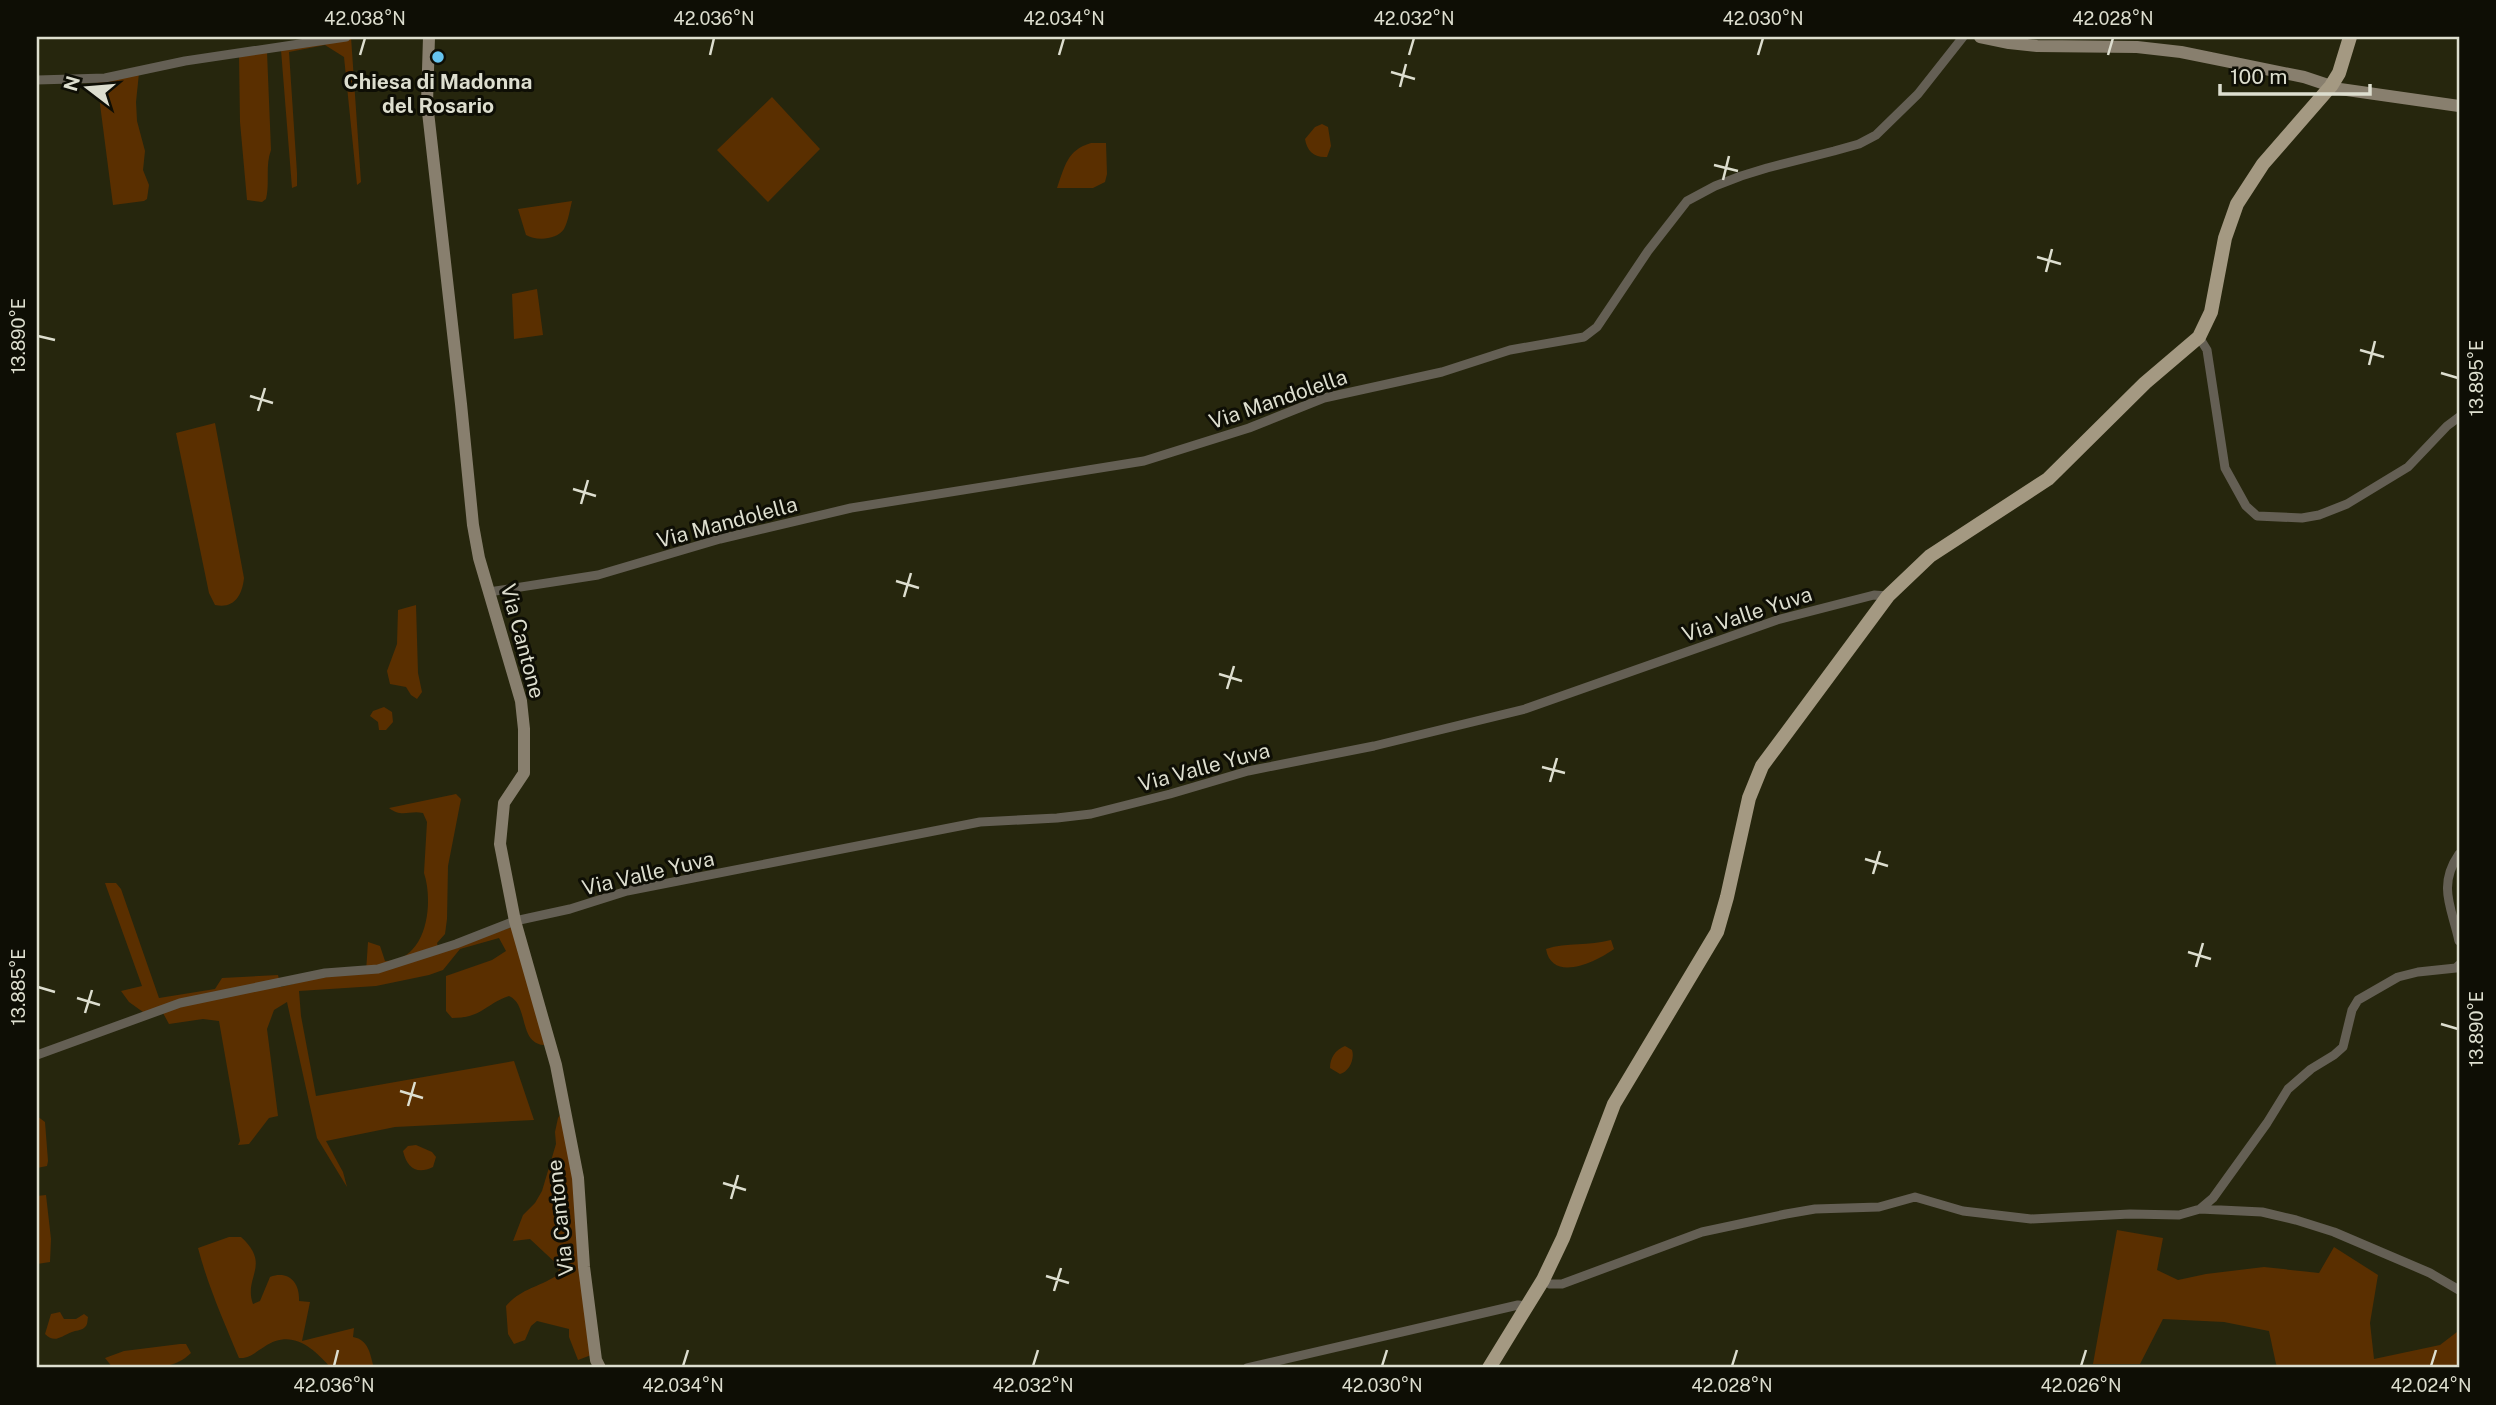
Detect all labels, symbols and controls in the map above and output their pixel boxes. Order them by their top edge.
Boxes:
text: 42.038°N [324,8,406,29]
text: 42.036°N [673,8,755,29]
text: 42.034°N [1023,8,1105,29]
text: 42.032°N [1374,8,1454,29]
text: 42.030°N [1722,8,1804,29]
text: 42.028°N [2072,8,2154,29]
marker: Chiesa di Madonna del Rosario [430,49,446,65]
north arrow [52,52,122,122]
scale bar [2220,52,2370,96]
text: 100 m [2230,64,2287,89]
place label: Chiesa di Madonna del Rosario [344,69,532,118]
text: N [59,73,84,93]
text: 13.890°E [8,298,29,374]
text: 13.895°E [2466,340,2487,416]
street label: Via Mandolella [1206,364,1350,434]
street label: Via Mandolella [654,491,800,553]
street label: Via Cantone [496,581,550,701]
street label: Via Valle Yuva [1679,581,1815,647]
street label: Via Valle Yuva [1136,737,1272,797]
street label: Via Valle Yuva [579,846,717,900]
text: 13.885°E [8,949,29,1025]
text: 13.890°E [2466,991,2487,1067]
street label: Via Cantone [541,1158,579,1278]
text: 42.036°N [293,1375,375,1396]
text: 42.034°N [642,1375,724,1396]
text: 42.032°N [993,1375,1073,1396]
text: 42.030°N [1341,1375,1423,1396]
text: 42.028°N [1691,1375,1773,1396]
text: 42.026°N [2041,1375,2121,1396]
text: 42.024°N [2390,1375,2472,1396]

